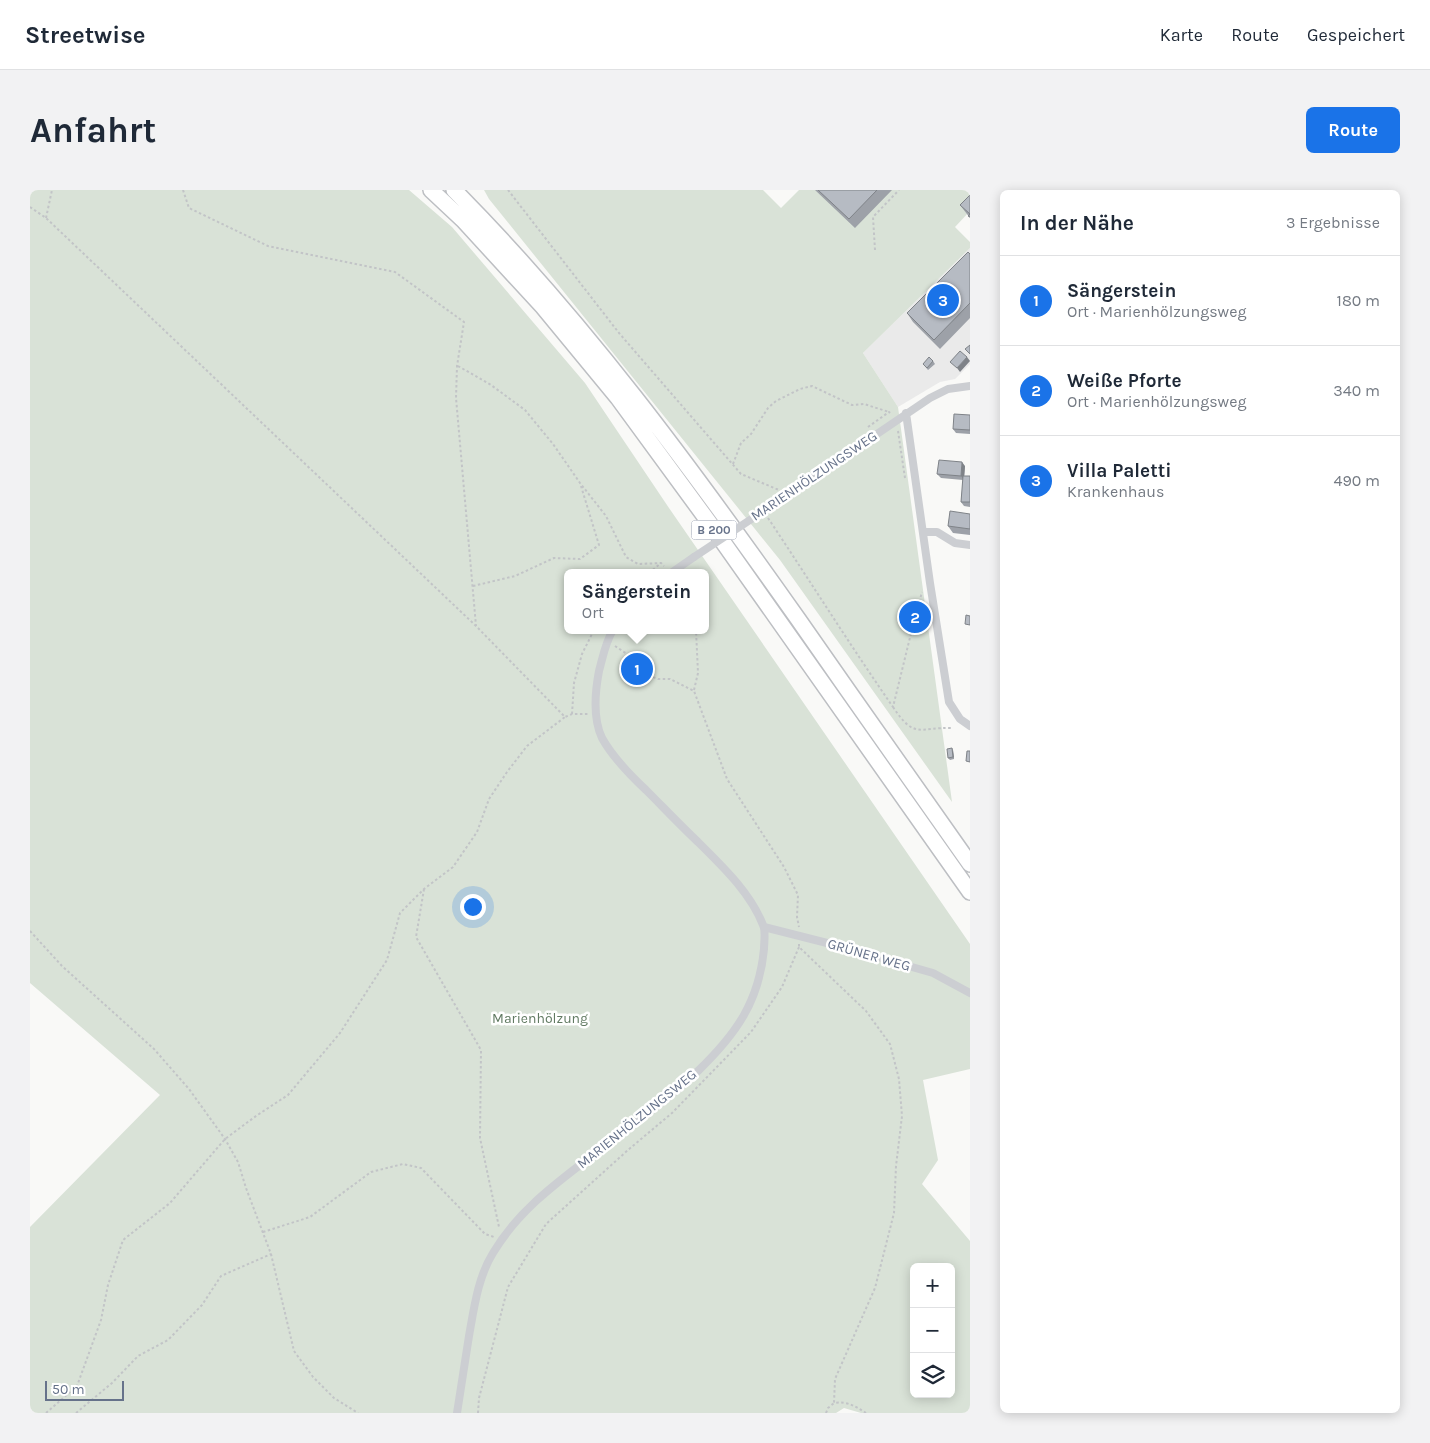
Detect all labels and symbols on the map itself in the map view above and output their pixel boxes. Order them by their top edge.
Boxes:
pin: 3 [927,281,959,319]
street label: MARIENHÖLZUNGSWEG [748,427,880,525]
road number: B 200 [692,520,736,540]
pin: 2 [899,598,931,636]
pin: 1 [621,650,653,688]
your location [460,894,486,920]
street label: GRÜNER WEG [826,935,912,975]
park label: Marienhölzung [492,1010,588,1027]
street label: MARIENHÖLZUNGSWEG [574,1066,700,1172]
scale bar [45,1378,124,1401]

